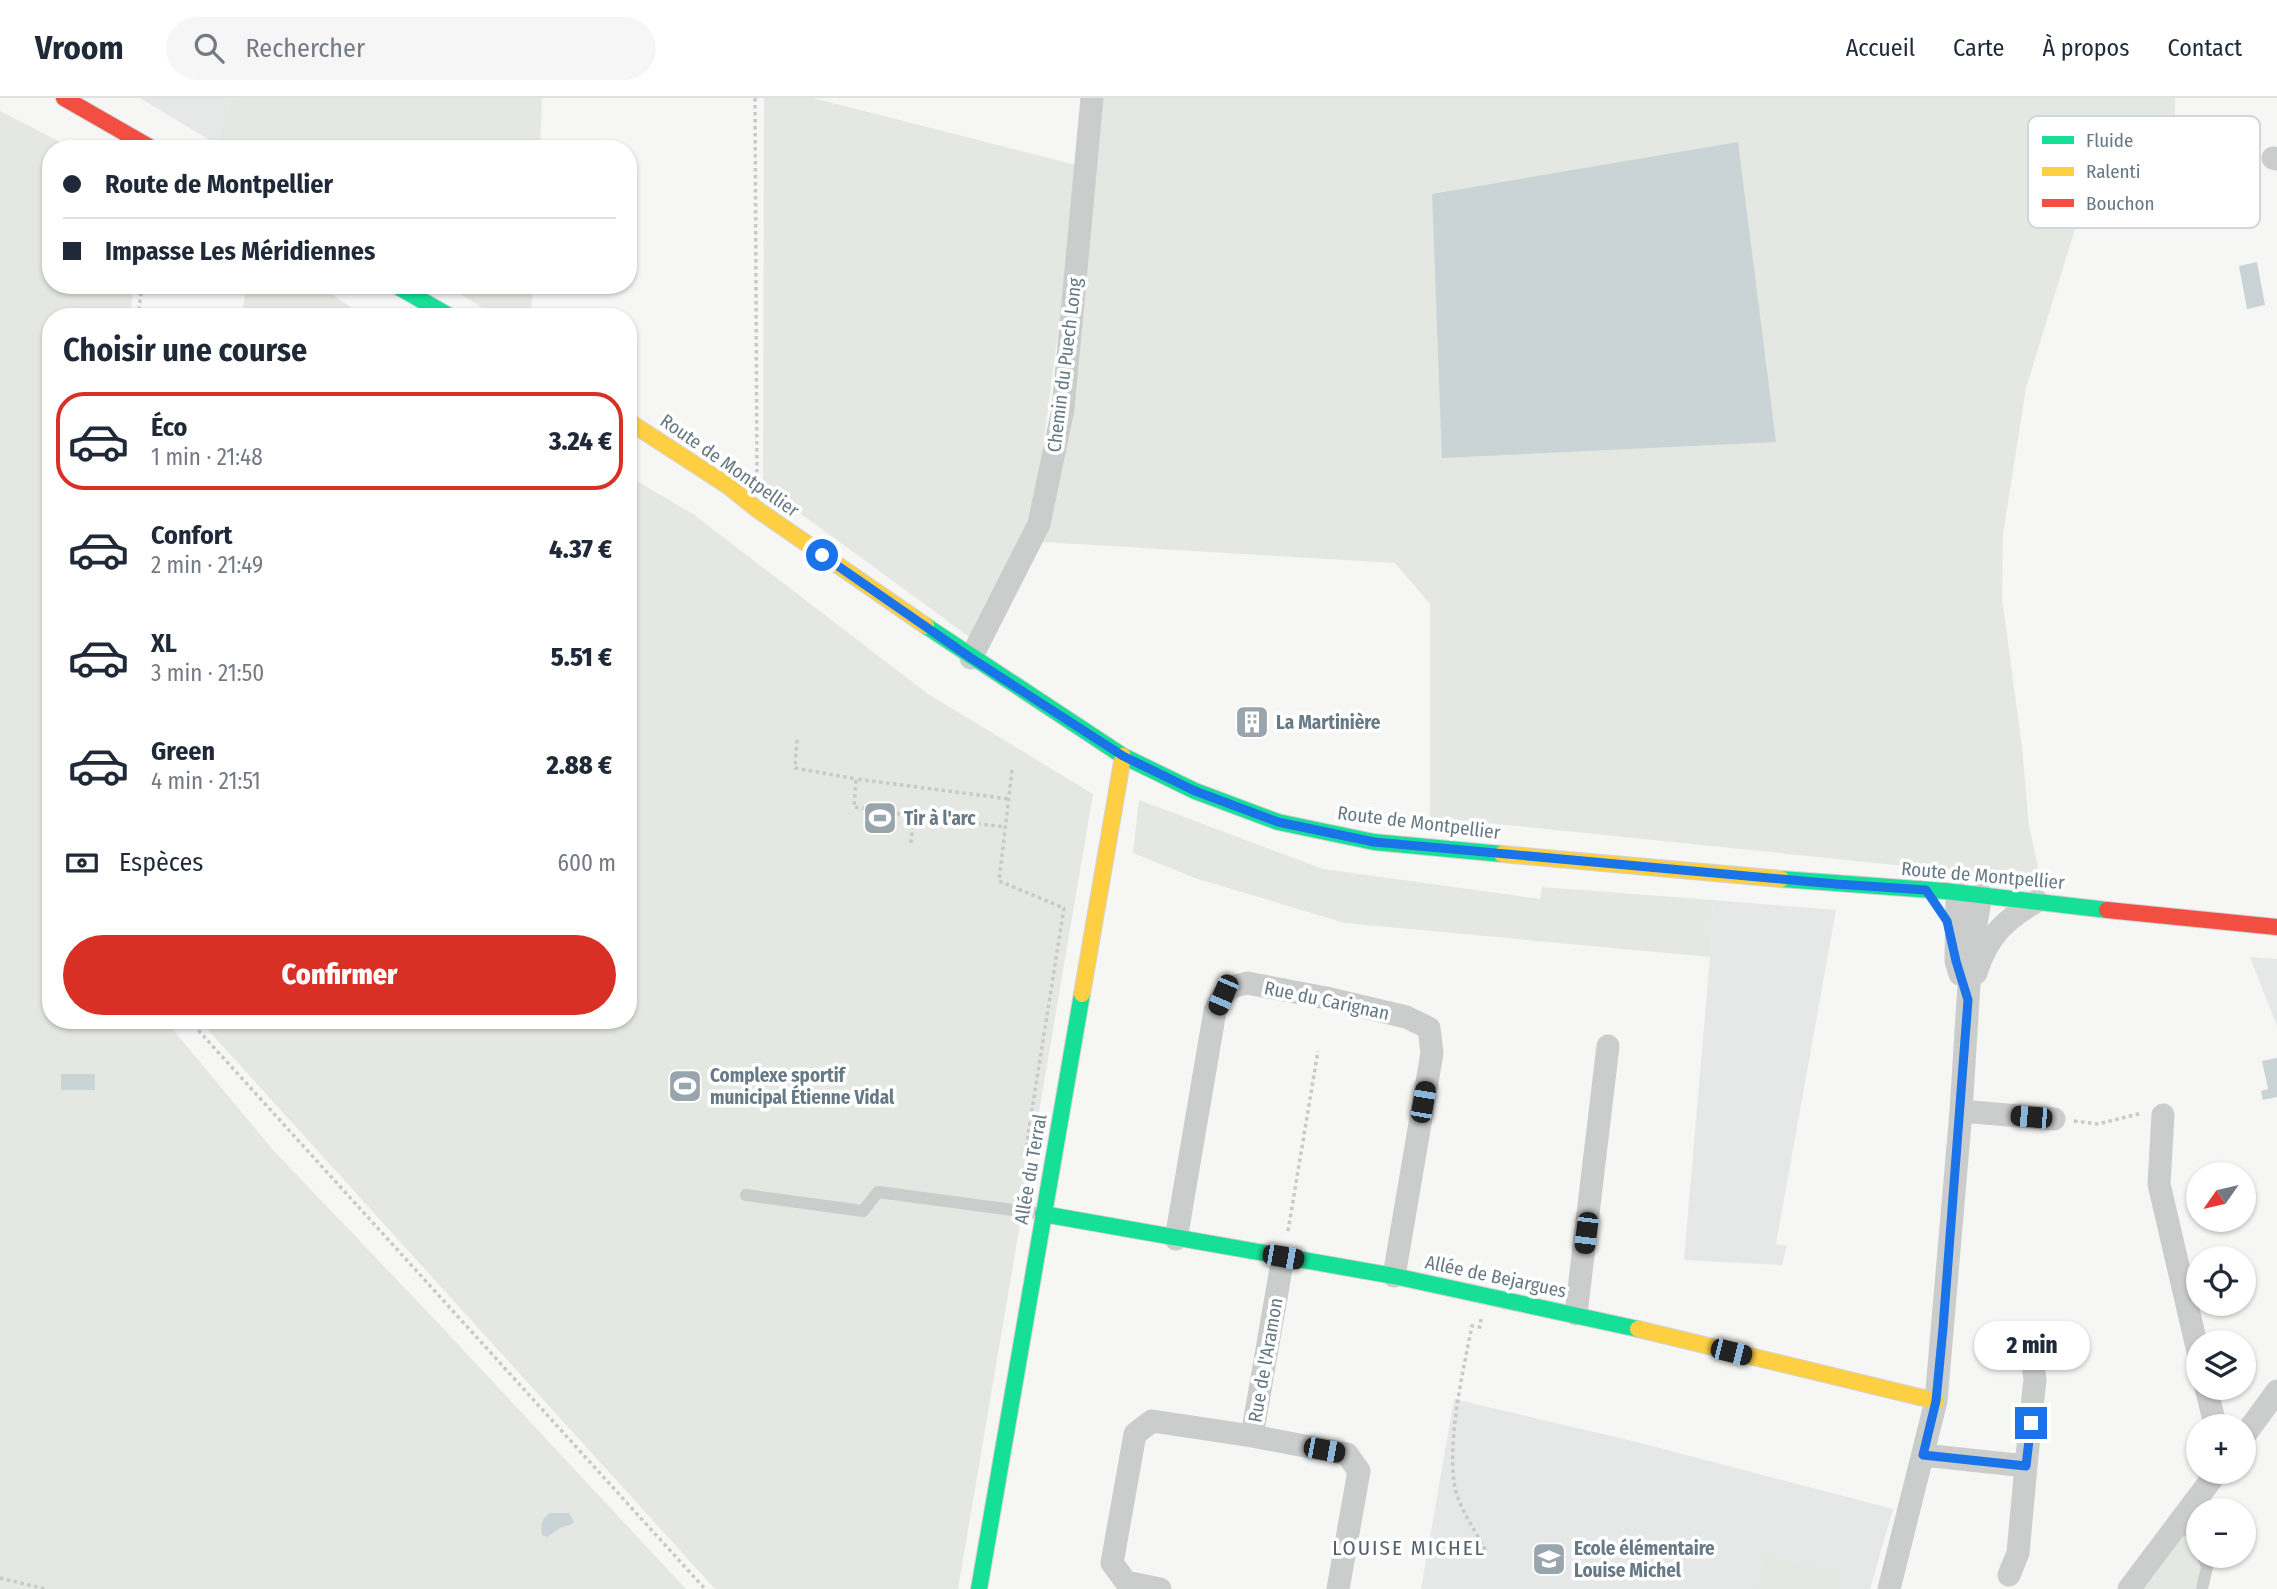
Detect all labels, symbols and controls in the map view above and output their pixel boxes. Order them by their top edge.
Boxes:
search box [166,17,656,80]
text: Vroom [35,28,124,68]
icon: search [190,29,228,67]
text: Rechercher [246,33,365,64]
text: Accueil [1846,34,1915,62]
text: Carte [1953,34,2004,62]
text: À propos [2042,34,2129,62]
text: Contact [2167,34,2242,62]
legend [2028,116,2260,228]
text: Fluide [2086,129,2133,152]
text: Ralenti [2086,160,2141,183]
text: Route de Montpellier [105,169,333,200]
text: Bouchon [2086,192,2154,215]
text: Impasse Les Méridiennes [105,236,375,267]
street label: Chemin du Puech Long [1042,276,1087,454]
text: Choisir une course [63,331,307,369]
street label: Route de Montpellier [656,409,804,522]
icon: car [67,410,130,473]
text: Éco [151,412,188,443]
text: 3.24 € [549,426,612,457]
text: 1 min · 21:48 [151,443,263,471]
icon: car [67,518,130,581]
text: Confort [151,520,232,551]
text: 4.37 € [549,534,612,565]
route start [806,539,838,571]
text: 2 min · 21:49 [151,551,263,579]
icon: car [67,626,130,689]
text: XL [151,628,177,659]
text: 5.51 € [551,642,612,673]
text: 3 min · 21:50 [151,659,264,687]
building icon: La Martinière [1233,703,1271,741]
place label: La Martinière [1276,711,1381,734]
icon: car [67,734,130,797]
text: Green [151,736,215,767]
text: 2.88 € [547,750,612,781]
text: 4 min · 21:51 [151,767,261,795]
sports icon: Tir à l'arc [861,799,899,837]
street label: Route de Montpellier [1336,801,1502,844]
place label: Tir à l'arc [904,807,976,830]
icon: cash [63,844,101,882]
text: Espèces [119,847,203,878]
text: 600 m [558,849,616,877]
street label: Route de Montpellier [1900,857,2066,894]
button: Confirmer [63,935,616,1015]
car [1206,972,1241,1018]
street label: Rue du Carignan [1262,976,1391,1025]
place label: Complexe sportif municipal Étienne Vidal [710,1064,895,1109]
sports icon: Complexe sportif municipal Étienne Vidal [666,1067,704,1105]
car [1410,1079,1437,1125]
car [2010,1105,2053,1129]
street label: Allée du Terral [1009,1112,1052,1226]
north arrow [2186,1162,2256,1232]
map controls [2186,1162,2256,1568]
car [1574,1211,1599,1255]
car [1261,1243,1306,1271]
button: locate [2186,1246,2256,1316]
street label: Allée de Bejargues [1423,1250,1569,1303]
street label: Rue de l'Aramon [1243,1296,1288,1424]
callout: 2 min [1973,1322,2089,1370]
button: layers [2186,1330,2256,1400]
text: 2 min [2007,1331,2057,1359]
car [1709,1337,1754,1367]
route end [2015,1407,2047,1439]
button: + [2186,1414,2256,1484]
car [1302,1436,1347,1464]
button: − [2186,1498,2256,1568]
district label: LOUISE MICHEL [1332,1535,1486,1561]
place label: Ecole élémentaire Louise Michel [1574,1537,1715,1582]
school or university icon: Ecole élémentaire Louise Michel [1530,1540,1568,1578]

